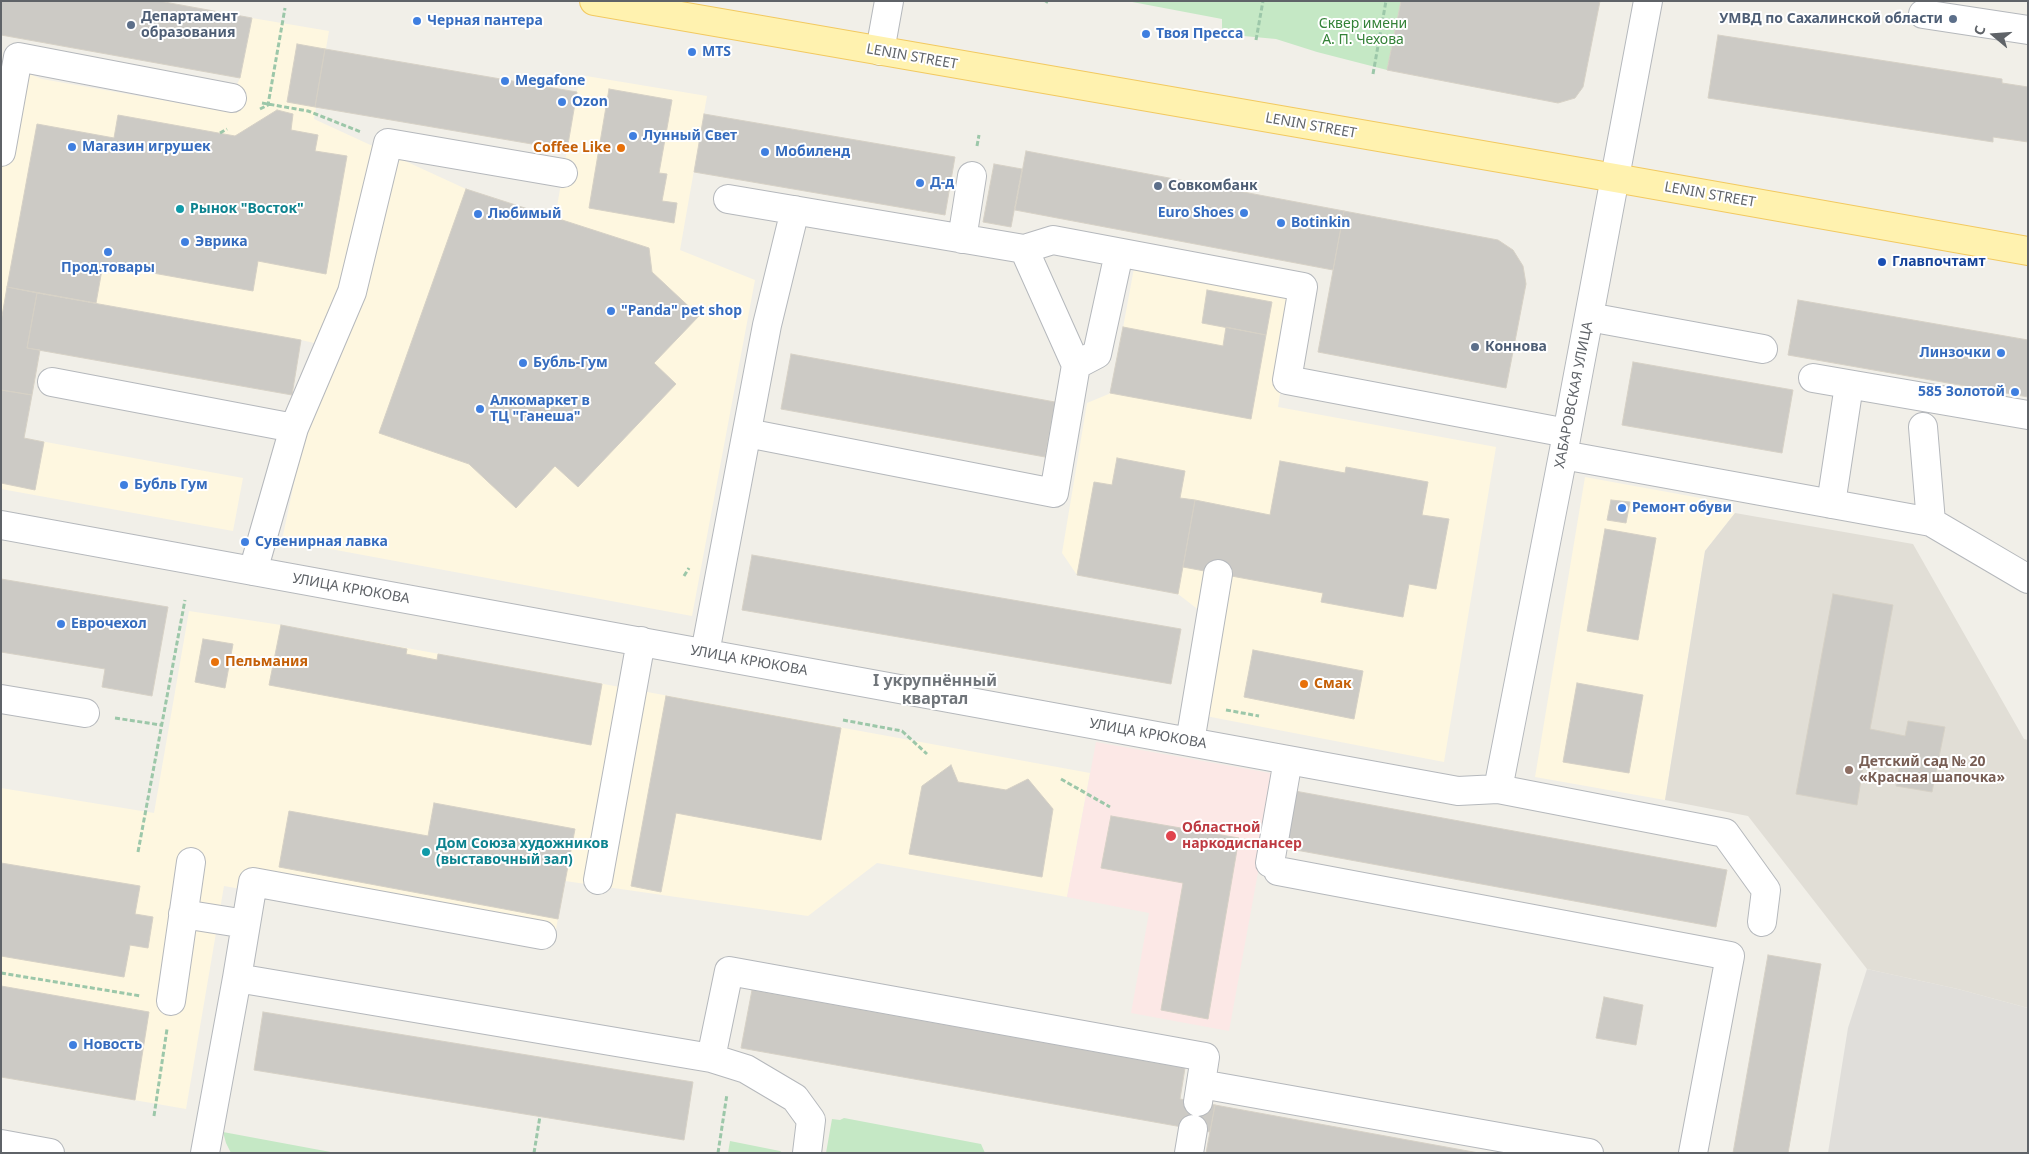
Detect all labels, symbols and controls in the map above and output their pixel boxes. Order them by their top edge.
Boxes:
place label: Департамент образования [141,9,238,41]
north arrow [1969,10,2019,60]
place label: УМВД по Сахалинской области [1719,11,1943,27]
place label: Черная пантера [427,13,543,29]
marker: УМВД по Сахалинской области [1947,13,1959,25]
marker: Черная пантера [411,15,423,27]
park label: Сквер имени А. П. Чехова [1319,16,1407,48]
marker: Департамент образования [125,19,137,31]
text: С [1969,23,1990,37]
place label: Твоя Пресса [1156,26,1243,42]
marker: Твоя Пресса [1140,28,1152,40]
street label: LENIN STREET [865,41,959,73]
place label: MTS [702,44,731,60]
marker: MTS [686,46,698,58]
place label: Megafone [515,73,585,89]
marker: Megafone [499,75,511,87]
place label: Ozon [572,94,608,110]
marker: Ozon [556,96,568,108]
street label: LENIN STREET [1264,110,1358,142]
place label: Лунный Свет [643,128,737,144]
marker: Лунный Свет [627,130,639,142]
place label: Магазин игрушек [82,139,211,155]
place label: Coffee Like [533,140,611,156]
marker: Магазин игрушек [66,141,78,153]
marker: Coffee Like [615,142,627,154]
place label: Мобиленд [775,144,850,160]
marker: Мобиленд [759,146,771,158]
place label: Д-д [930,175,954,191]
marker: Д-д [914,177,926,189]
place label: Совкомбанк [1168,178,1258,194]
street label: LENIN STREET [1663,179,1757,211]
marker: Совкомбанк [1152,180,1164,192]
place label: Рынок "Восток" [190,201,304,217]
marker: Рынок "Восток" [174,203,186,215]
place label: Euro Shoes [1158,205,1234,221]
place label: Любимый [488,206,561,222]
marker: Euro Shoes [1238,207,1250,219]
marker: Любимый [472,208,484,220]
place label: Botinkin [1291,215,1350,231]
marker: Botinkin [1275,217,1287,229]
place label: Эврика [195,234,248,250]
marker: Эврика [179,236,191,248]
marker: Прод.товары [102,246,114,258]
place label: Главпочтамт [1892,254,1986,270]
marker: Главпочтамт [1876,256,1888,268]
place label: Прод.товары [61,260,155,276]
place label: "Panda" pet shop [621,303,742,319]
marker: "Panda" pet shop [605,305,617,317]
street label: ХАБАРОВСКАЯ УЛИЦА [1552,320,1596,470]
place label: Коннова [1485,339,1547,355]
marker: Коннова [1469,341,1481,353]
place label: Линзочки [1919,345,1991,361]
marker: Линзочки [1995,347,2007,359]
place label: Бубль-Гум [533,355,608,371]
marker: Бубль-Гум [517,357,529,369]
place label: 585 Золотой [1918,384,2005,400]
marker: 585 Золотой [2009,386,2021,398]
place label: Алкомаркет в ТЦ "Ганеша" [490,393,590,426]
marker: Алкомаркет в ТЦ "Ганеша" [474,403,486,415]
place label: Бубль Гум [134,477,208,493]
marker: Бубль Гум [118,479,130,491]
place label: Ремонт обуви [1632,500,1732,516]
marker: Ремонт обуви [1616,502,1628,514]
place label: Сувенирная лавка [255,534,388,550]
marker: Сувенирная лавка [239,536,251,548]
street label: УЛИЦА КРЮКОВА [291,570,411,608]
place label: Еврочехол [71,616,147,632]
marker: Еврочехол [55,618,67,630]
street label: УЛИЦА КРЮКОВА [689,642,809,680]
place label: Пельмания [225,654,308,670]
marker: Пельмания [209,656,221,668]
district label: I укрупнённый квартал [873,671,997,709]
place label: Смак [1314,676,1352,692]
marker: Смак [1298,678,1310,690]
street label: УЛИЦА КРЮКОВА [1088,715,1208,753]
place label: Детский сад № 20 «Красная шапочка» [1859,754,2005,786]
marker: Детский сад № 20 «Красная шапочка» [1843,764,1855,776]
place label: Областной наркодиспансер [1182,820,1302,852]
marker: Областной наркодиспансер [1164,829,1178,843]
place label: Дом Союза художников (выставочный зал) [436,836,609,869]
marker: Дом Союза художников (выставочный зал) [420,846,432,858]
place label: Новость [83,1037,142,1053]
marker: Новость [67,1039,79,1051]

